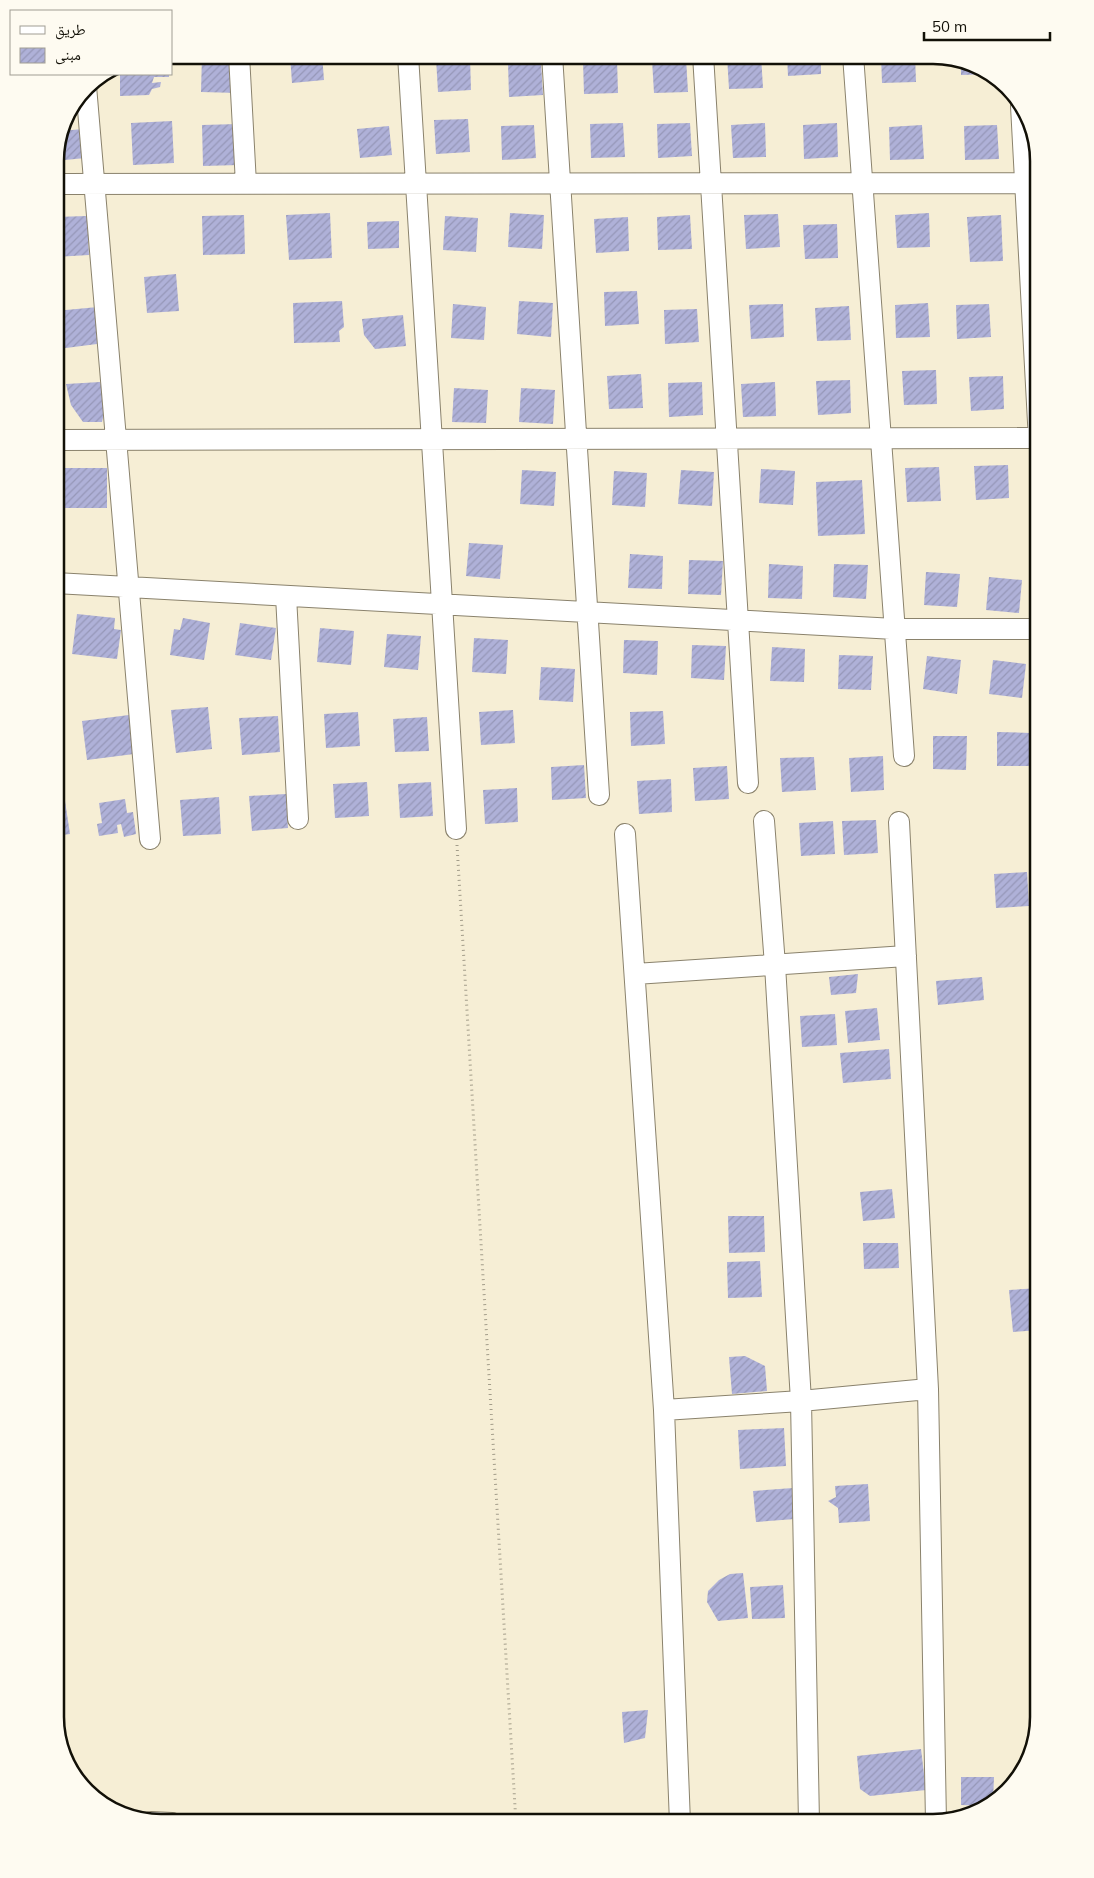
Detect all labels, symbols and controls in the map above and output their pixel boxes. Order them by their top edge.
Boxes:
legend [10,10,172,75]
scale bar [924,10,1050,42]
text: 50 m [932,17,967,36]
text: طريق [55,20,86,40]
text: مبنى [55,45,81,65]

